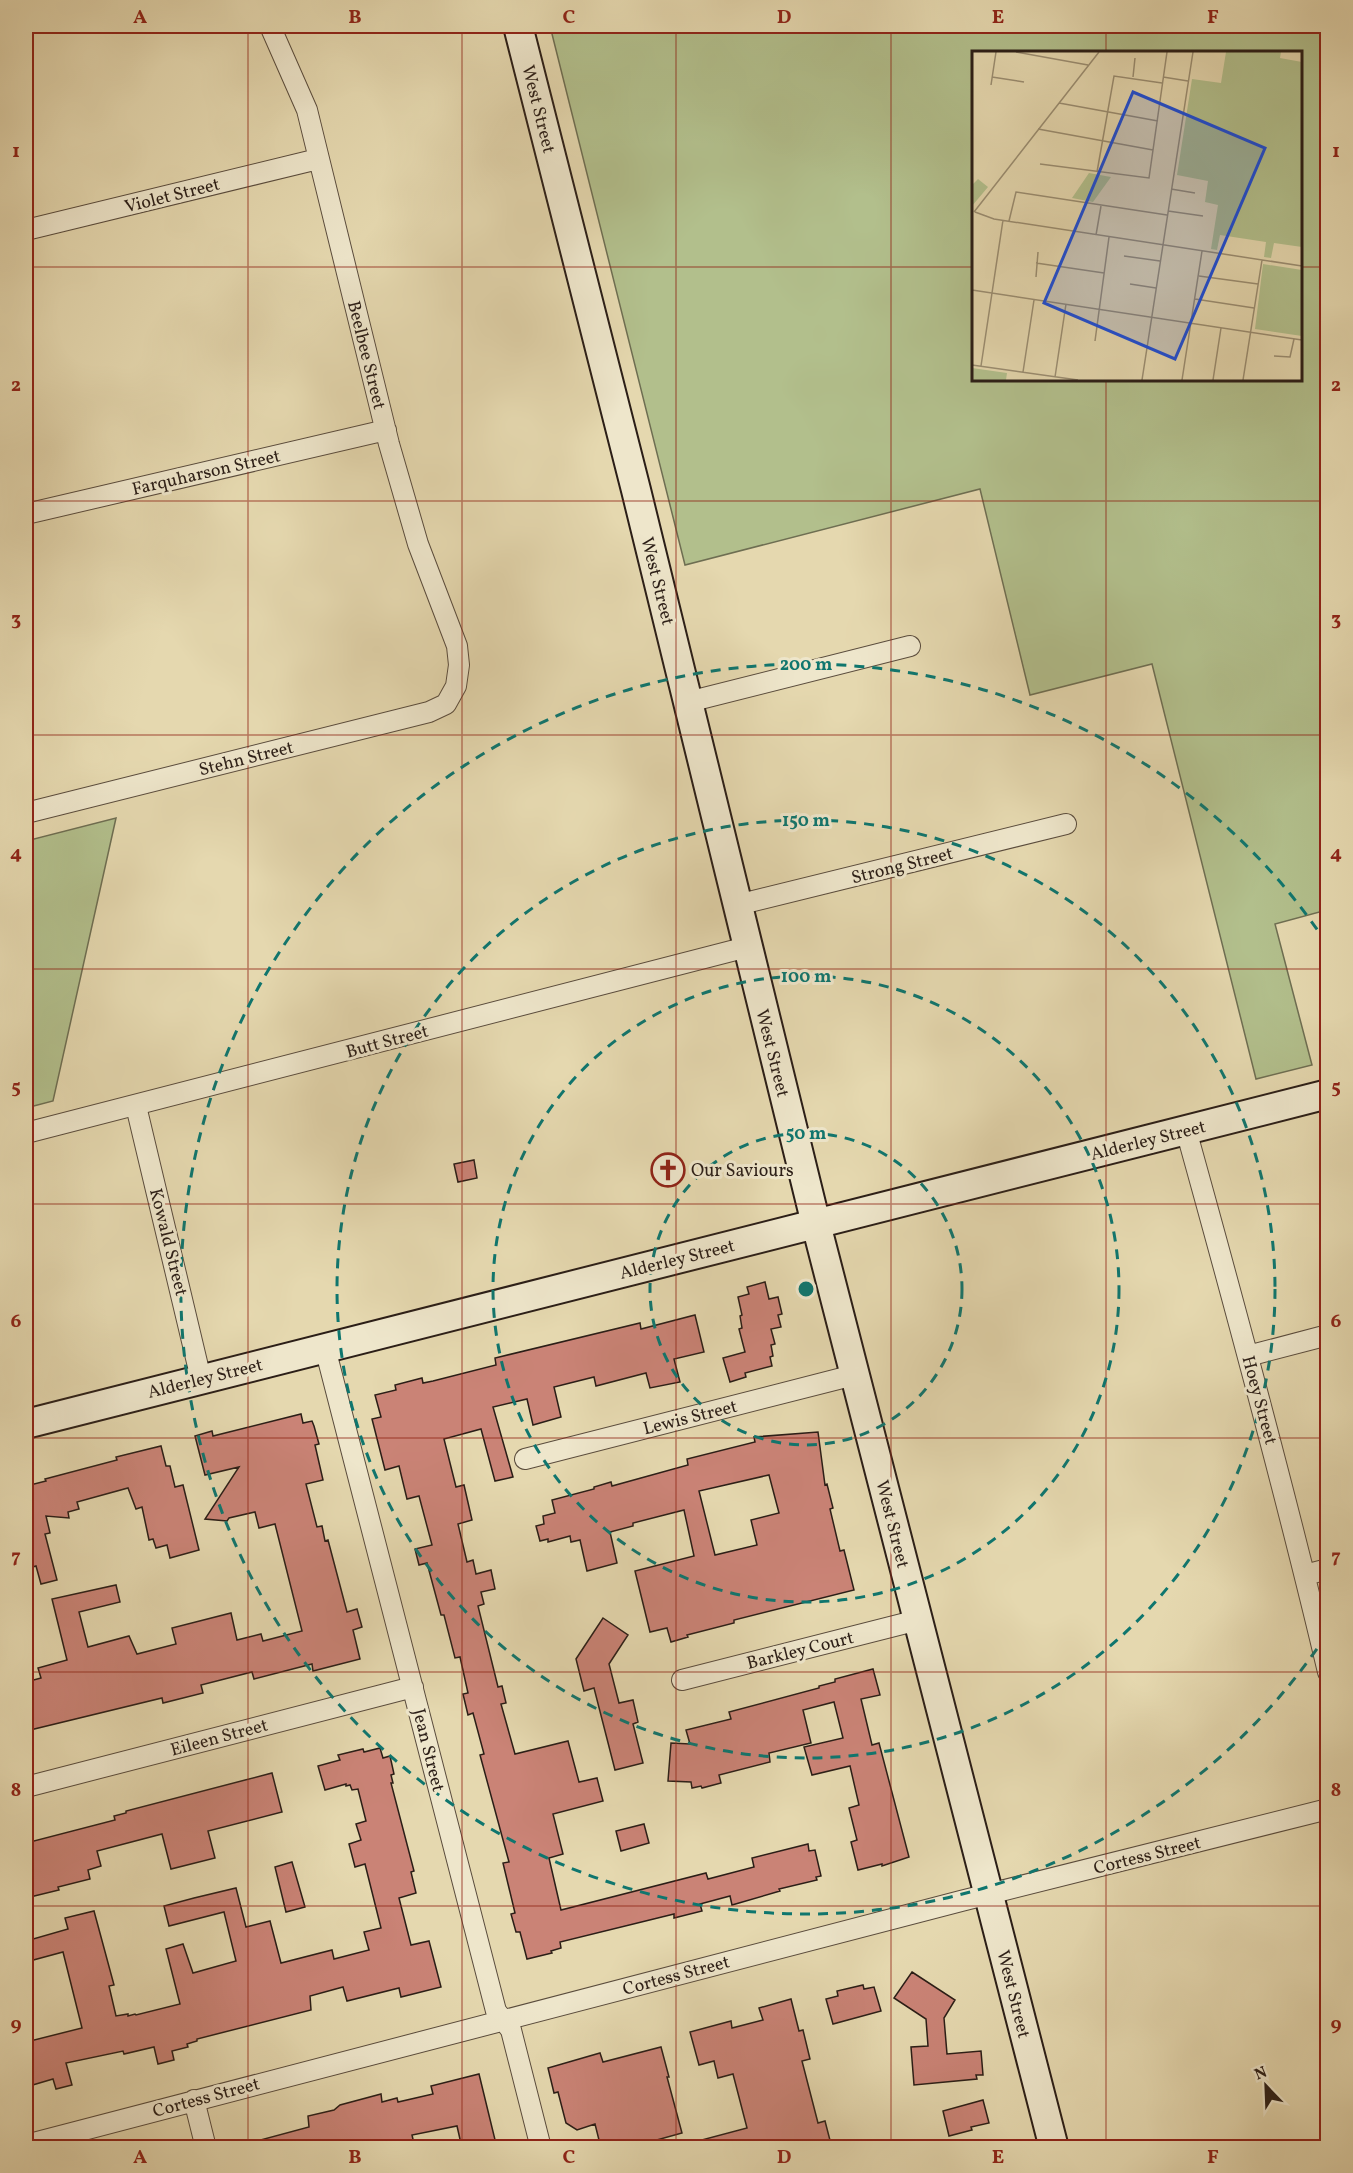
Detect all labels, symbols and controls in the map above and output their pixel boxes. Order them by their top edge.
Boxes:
text: A [133,4,147,32]
text: B [348,4,362,32]
text: C [563,4,576,32]
text: D [777,4,791,32]
text: E [992,4,1004,32]
text: F [1207,4,1219,32]
inset map [972,51,1302,381]
street label: West Street [515,63,561,156]
text: 1 [12,138,20,166]
text: 1 [1332,138,1340,166]
street label: Violet Street [122,173,223,220]
street label: Beelbee Street [340,298,391,412]
text: 2 [11,372,21,400]
text: 2 [1331,372,1341,400]
street label: Farquharson Street [130,444,283,503]
street label: West Street [634,535,680,628]
text: 3 [11,606,21,634]
text: 3 [1331,606,1341,634]
text: 200 m [780,653,832,678]
street label: Stehn Street [196,736,296,783]
text: 150 m [782,809,830,834]
text: 4 [10,840,22,868]
text: 4 [1330,840,1342,868]
street label: Strong Street [849,842,956,891]
text: 100 m [781,965,831,990]
street label: West Street [749,1007,795,1100]
street label: Butt Street [343,1019,431,1065]
text: 5 [11,1074,21,1102]
text: 5 [1331,1074,1341,1102]
street label: Alderley Street [1088,1115,1209,1168]
text: 50 m [786,1122,826,1147]
church icon: Our Saviours [650,1152,686,1188]
place label: Our Saviours [691,1159,794,1184]
street label: Kowald Street [142,1186,193,1299]
street label: Alderley Street [617,1234,738,1287]
centre of rings [796,1279,816,1299]
text: 6 [11,1308,22,1336]
text: 6 [1331,1308,1342,1336]
street label: Alderley Street [145,1353,266,1406]
street label: Hoey Street [1235,1353,1282,1448]
street label: Lewis Street [641,1395,740,1442]
street label: West Street [869,1478,915,1571]
text: 7 [11,1543,21,1571]
text: 7 [1331,1543,1341,1571]
street label: Barkley Court [744,1626,856,1677]
street label: Jean Street [405,1706,450,1795]
street label: Eileen Street [168,1713,271,1763]
text: 8 [11,1777,21,1805]
text: 8 [1331,1777,1341,1805]
street label: Cortess Street [1091,1831,1204,1882]
street label: West Street [990,1948,1036,2041]
street label: Cortess Street [620,1950,733,2003]
text: 9 [10,2011,22,2039]
text: 9 [1330,2011,1342,2039]
north arrow [1236,2056,1296,2116]
text: N [1251,2061,1271,2086]
street label: Cortess Street [150,2072,263,2125]
text: A [133,2144,147,2172]
text: B [348,2144,362,2172]
text: C [563,2144,576,2172]
text: D [777,2144,791,2172]
text: E [992,2144,1004,2172]
text: F [1207,2144,1219,2172]

